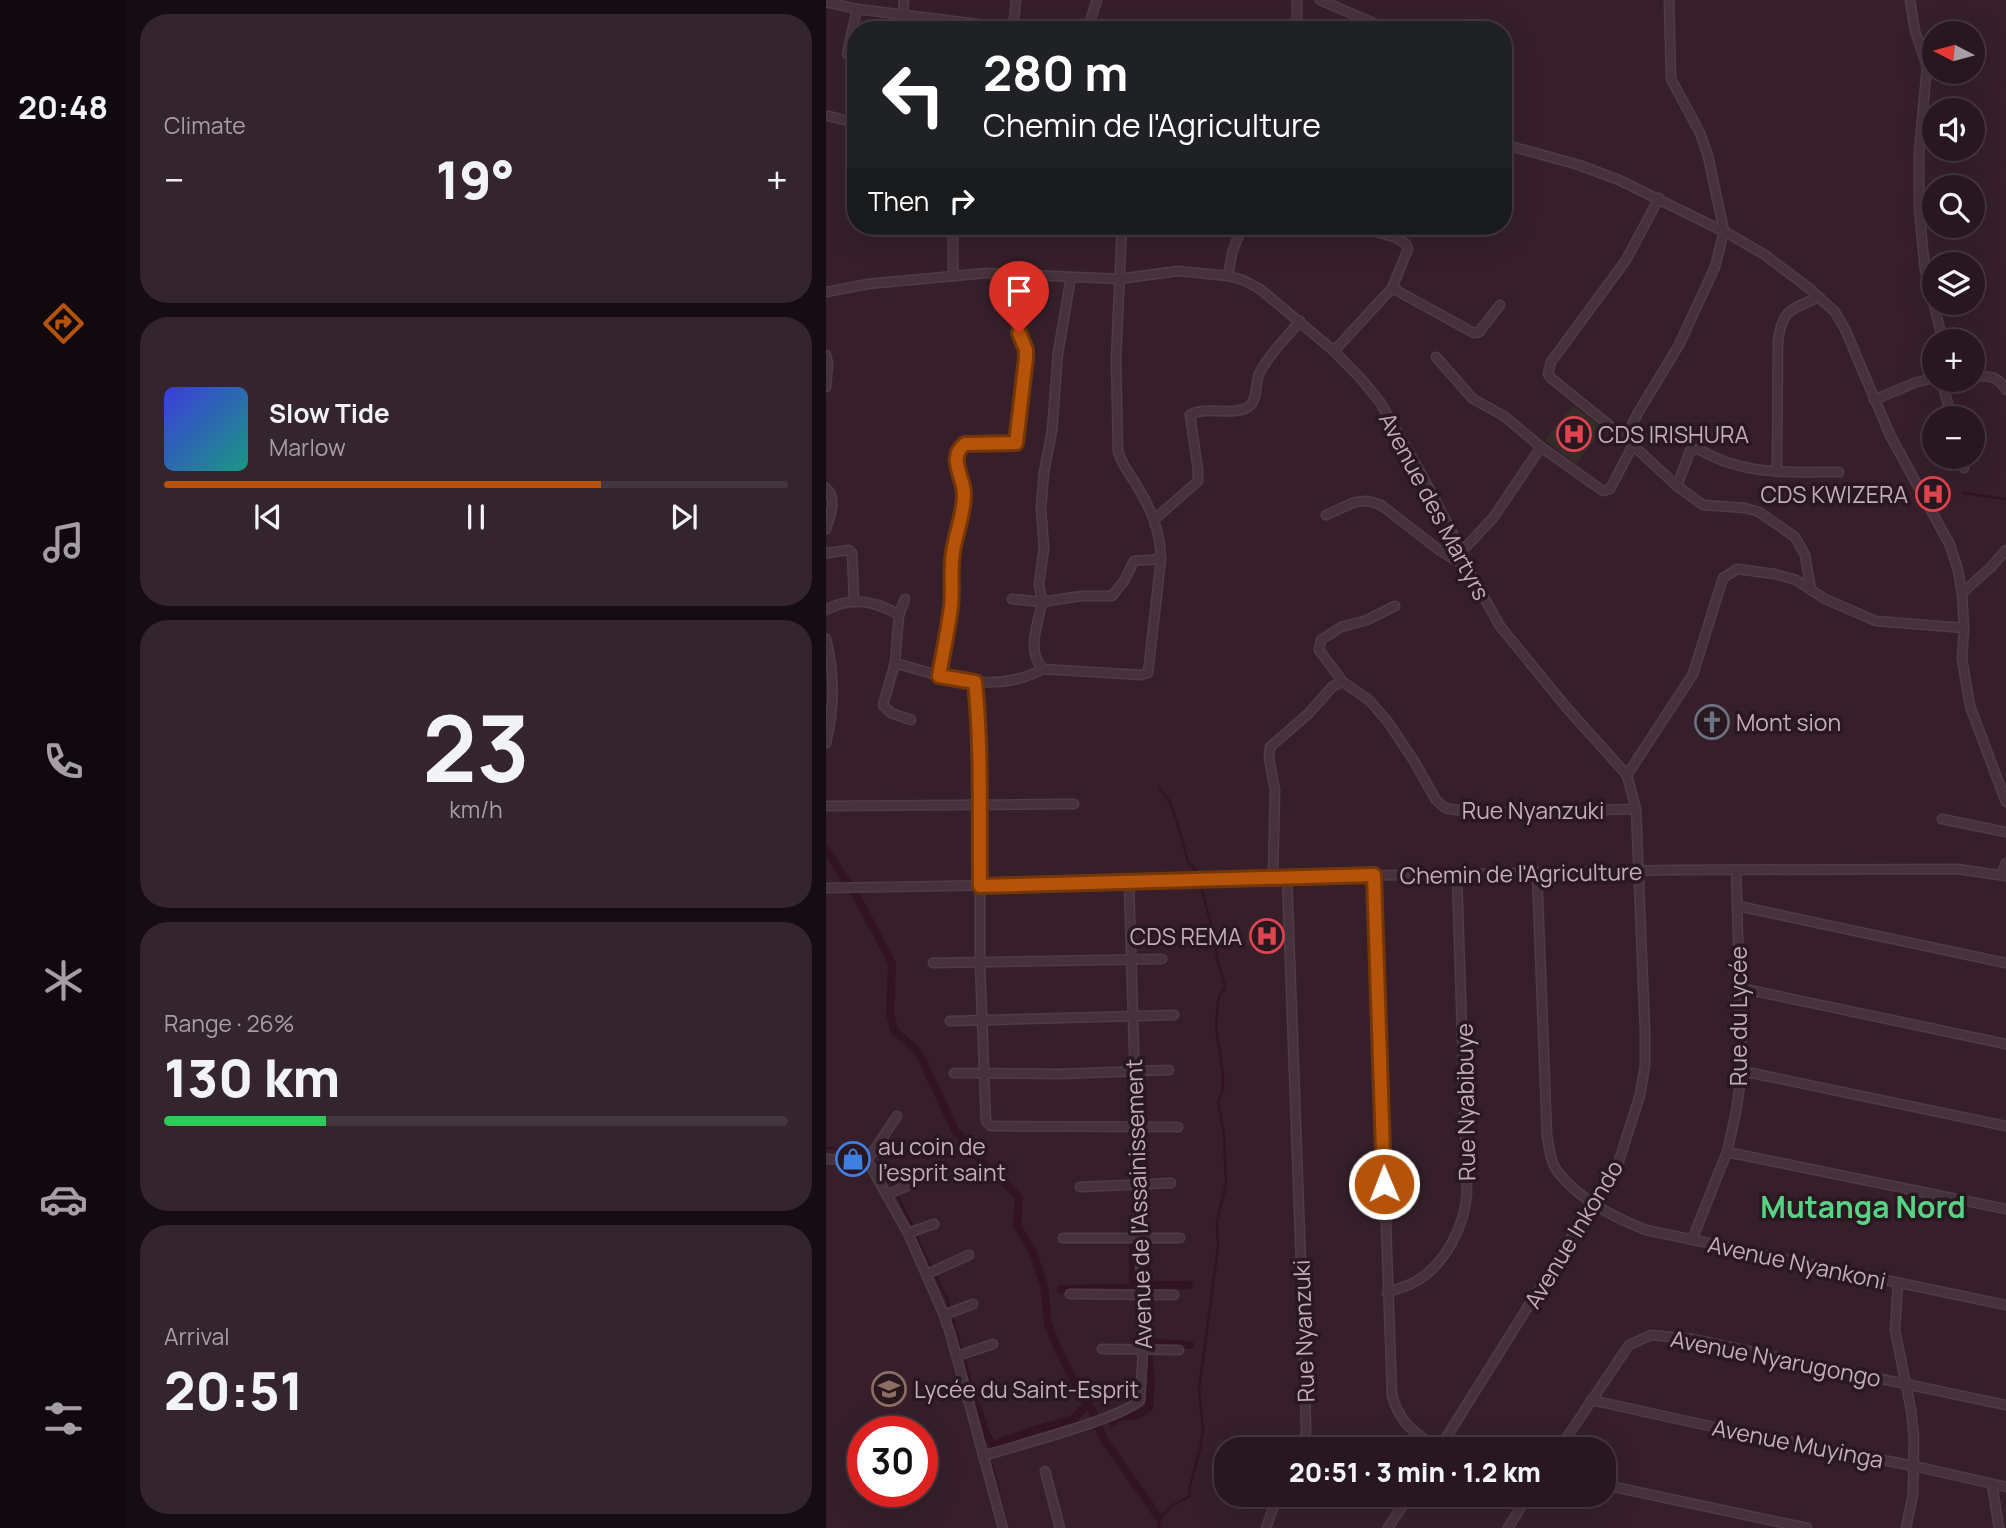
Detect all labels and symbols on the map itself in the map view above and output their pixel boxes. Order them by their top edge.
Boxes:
north arrow [1922,21,1984,84]
pin [989,261,1049,333]
street label: Avenue des Martyrs [1372,406,1498,606]
hospital icon: CDS IRISHURA [1555,415,1593,453]
place label: CDS IRISHURA [1598,418,1749,450]
hospital icon: CDS KWIZERA [1914,475,1952,513]
place label: CDS KWIZERA [1760,478,1908,510]
church icon: Mont sion [1693,703,1731,741]
place label: Mont sion [1736,706,1841,738]
street label: Rue Nyanzuki [1462,794,1604,826]
street label: Chemin de l'Agriculture [1399,855,1643,891]
hospital icon: CDS REMA [1248,917,1286,955]
place label: CDS REMA [1130,920,1242,952]
street label: Rue du Lycée [1722,946,1754,1086]
street label: Rue Nyabibuye [1448,1023,1482,1181]
street label: Avenue de l'Assainissement [1117,1058,1159,1350]
place label: au coin de l'esprit saint [878,1130,1006,1188]
shop icon: au coin de l'esprit saint [834,1140,872,1178]
position arrow [1347,1147,1421,1221]
street label: Avenue Inkondo [1516,1154,1630,1314]
district label: Mutanga Nord [1760,1186,1966,1227]
street label: Avenue Nyankoni [1705,1228,1889,1296]
street label: Rue Nyanzuki [1285,1259,1321,1403]
street label: Avenue Nyarugongo [1668,1322,1884,1394]
school or university icon: Lycée du Saint-Esprit [870,1370,908,1408]
place label: Lycée du Saint-Esprit [914,1373,1139,1405]
street label: Avenue Muyinga [1710,1411,1886,1475]
speed limit sign: 30 [847,1416,938,1507]

